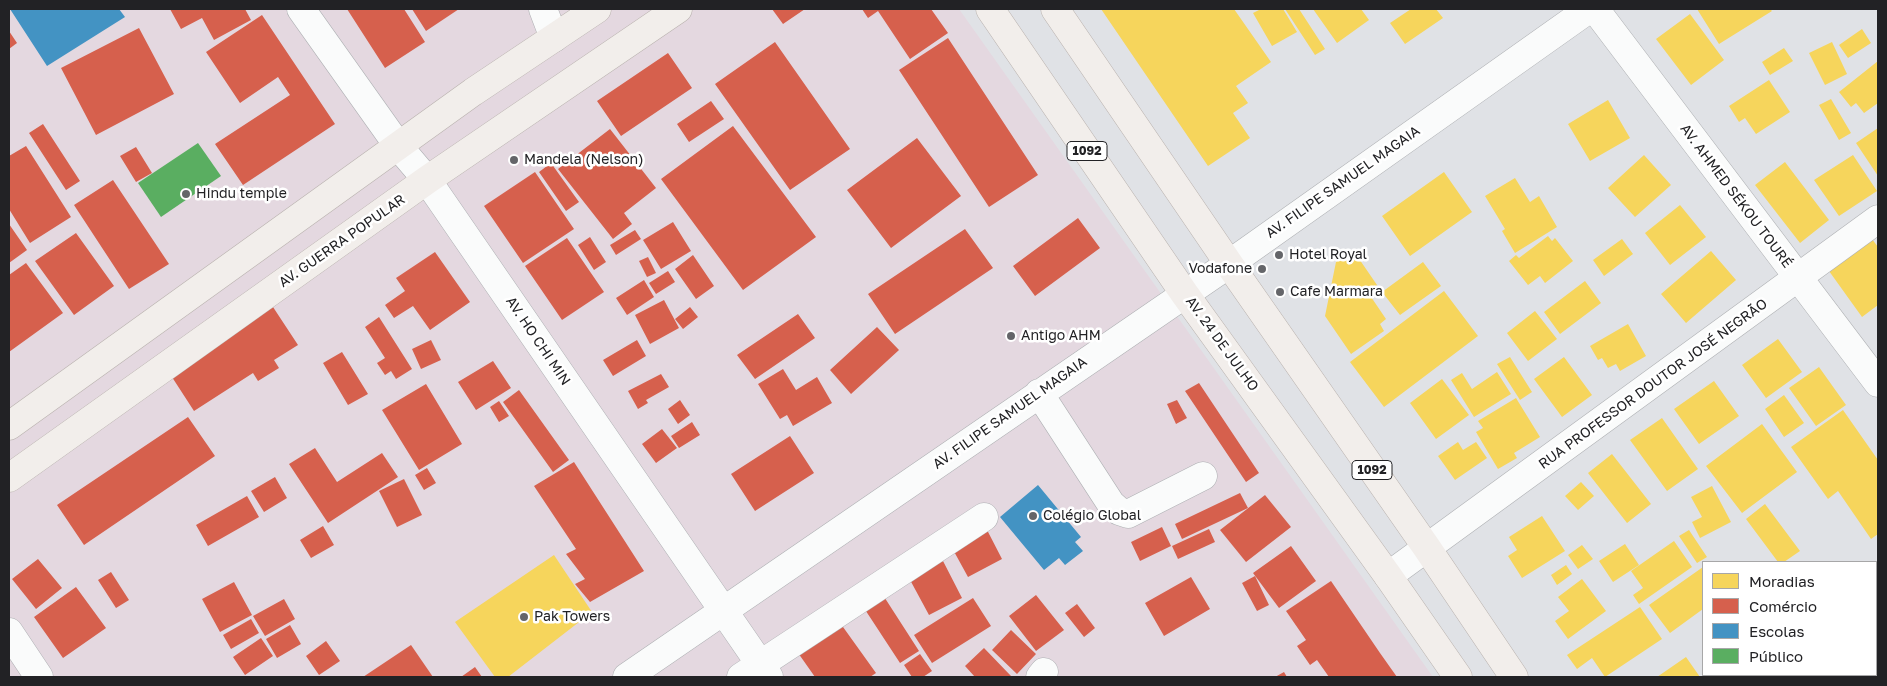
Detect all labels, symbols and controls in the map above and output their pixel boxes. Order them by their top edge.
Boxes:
street label: AV. AHMED SÉKOU TOURÉ [1676,121,1796,271]
street label: AV. FILIPE SAMUEL MAGAIA [1263,122,1423,242]
road number: 1092 [1067,142,1107,160]
place label: Mandela (Nelson) [524,152,643,168]
marker: Mandela (Nelson) [508,154,520,166]
place label: Hindu temple [196,186,287,202]
marker: Hindu temple [180,188,192,200]
street label: AV. GUERRA POPULAR [276,191,408,291]
place label: Hotel Royal [1289,247,1367,263]
marker: Hotel Royal [1273,249,1285,261]
place label: Vodafone [1188,261,1252,277]
marker: Vodafone [1256,263,1268,275]
place label: Cafe Marmara [1290,284,1383,300]
marker: Cafe Marmara [1274,286,1286,298]
street label: AV. HO CHI MIN [502,293,574,389]
street label: AV. 24 DE JULHO [1182,294,1262,394]
street label: RUA PROFESSOR DOUTOR JOSÉ NEGRÃO [1535,295,1771,473]
place label: Antigo AHM [1021,328,1101,344]
marker: Antigo AHM [1005,330,1017,342]
street label: AV. FILIPE SAMUEL MAGAIA [930,353,1090,473]
road number: 1092 [1352,460,1392,480]
place label: Colégio Global [1043,508,1141,524]
marker: Colégio Global [1027,510,1039,522]
legend [1702,561,1877,676]
text: Moradias [1749,572,1815,590]
text: Comércio [1749,597,1817,615]
place label: Pak Towers [534,609,610,625]
marker: Pak Towers [518,611,530,623]
text: Escolas [1749,622,1805,640]
text: Público [1749,647,1803,665]

